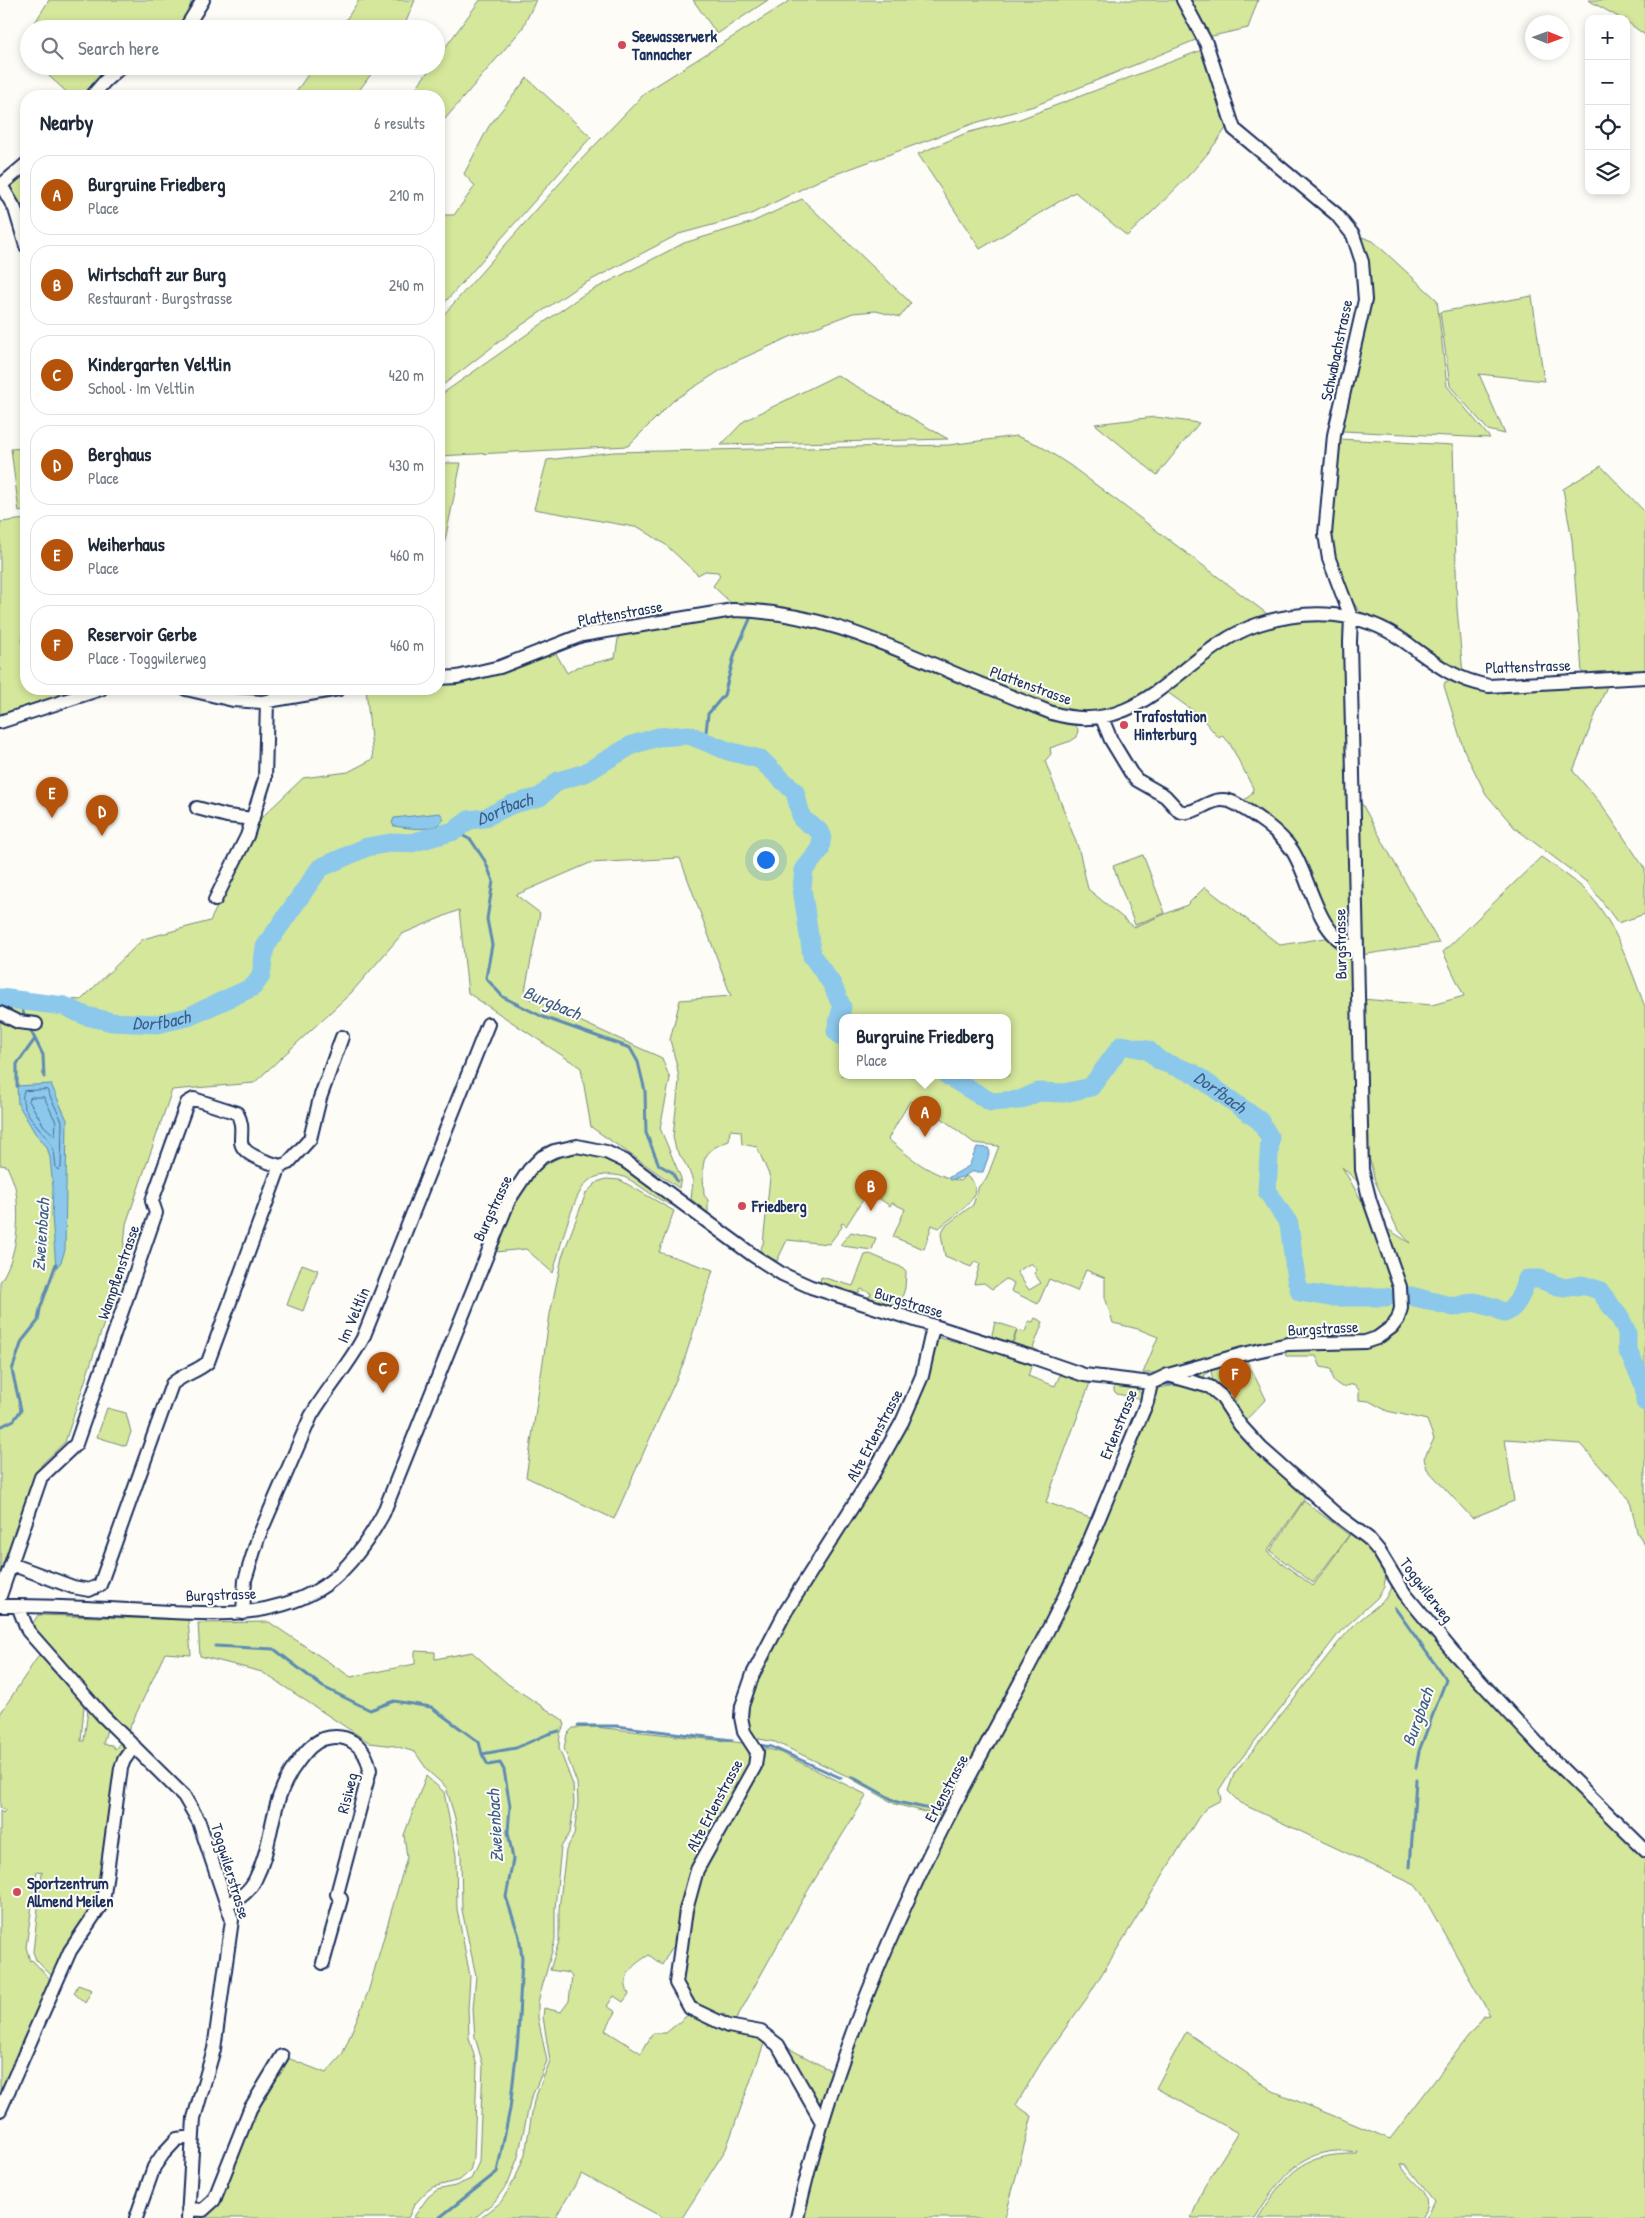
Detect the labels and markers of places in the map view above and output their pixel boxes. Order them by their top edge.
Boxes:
place label: Seewasserwerk Tannacher [631,25,718,65]
marker: Seewasserwerk Tannacher [616,39,628,51]
place label: Trafostation Hinterburg [1133,705,1207,746]
marker: Trafostation Hinterburg [1118,719,1130,731]
pin: E [36,777,68,818]
pin: D [86,795,118,836]
pin: A [909,1096,941,1137]
pin: B [855,1170,887,1211]
place label: Friedberg [751,1195,807,1218]
marker: Friedberg [736,1200,748,1212]
pin: C [367,1352,399,1393]
pin: F [1219,1358,1251,1399]
place label: Sportzentrum Allmend Meilen [27,1872,113,1912]
marker: Sportzentrum Allmend Meilen [11,1886,23,1898]

